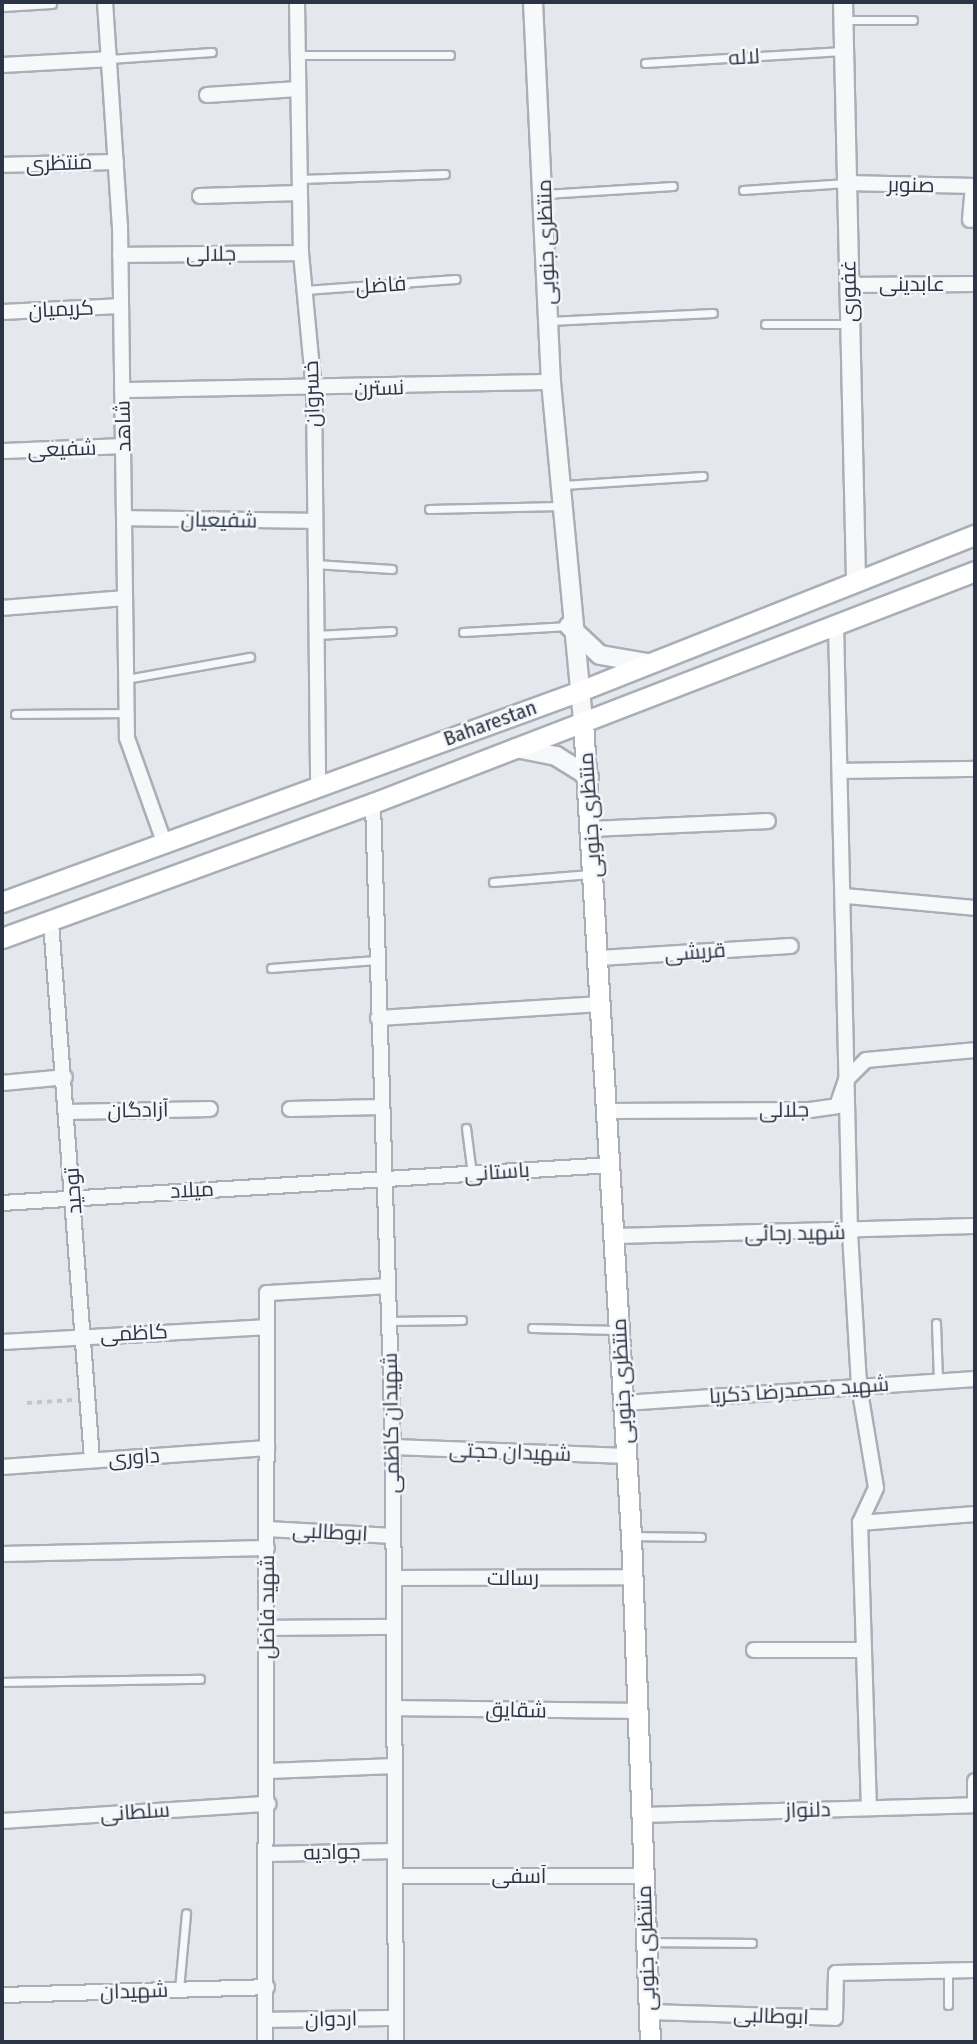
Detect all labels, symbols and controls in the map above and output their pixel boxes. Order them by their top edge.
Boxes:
street label: لاله [728,44,760,70]
street label: منتظری [25,149,93,177]
street label: صنوبر [887,172,935,198]
street label: منتظری جنوبی [531,179,561,305]
street label: جلالی [186,241,236,267]
street label: غفوری [836,260,862,322]
street label: فاضل [355,271,407,299]
street label: عابدینی [879,271,945,297]
street label: کریمیان [28,295,94,323]
street label: خسروان [298,360,326,428]
street label: نسترن [354,375,404,401]
street label: شاهد [110,400,136,452]
street label: شفیعی [27,435,97,463]
street label: شفیعیان [180,507,258,533]
street label: Baharestan [440,695,540,751]
street label: منتظری جنوبی [573,751,607,879]
street label: قریشی [664,937,726,967]
street label: آزادگان [107,1097,169,1123]
street label: جلالی [759,1097,809,1123]
street label: باستانی [463,1157,531,1187]
street label: توحید [59,1167,87,1215]
street label: میلاد [169,1176,215,1204]
street label: شهید رجائی [744,1220,846,1246]
street label: منتظری جنوبی [606,1318,638,1444]
street label: کاظمی [100,1319,168,1347]
street label: شهیدان کاظمی [377,1352,405,1494]
street label: شهید محمدرضا ذکریا [708,1371,890,1409]
street label: شهیدان حجتی [448,1437,572,1467]
street label: داوری [107,1443,161,1471]
street label: ابوطالبی [292,1517,368,1547]
street label: شهید فاضل [254,1555,280,1659]
street label: رسالت [487,1565,539,1591]
street label: شقایق [485,1697,547,1723]
street label: سلطانی [99,1797,171,1827]
street label: دلنواز [785,1797,831,1823]
street label: جوادیه [303,1839,361,1865]
street label: آسفی [492,1863,546,1889]
street label: منتظری جنوبی [631,1885,661,2011]
street label: شهیدان [99,1977,169,2005]
street label: ابوطالبی [733,2002,809,2030]
street label: اردوان [305,2006,357,2032]

